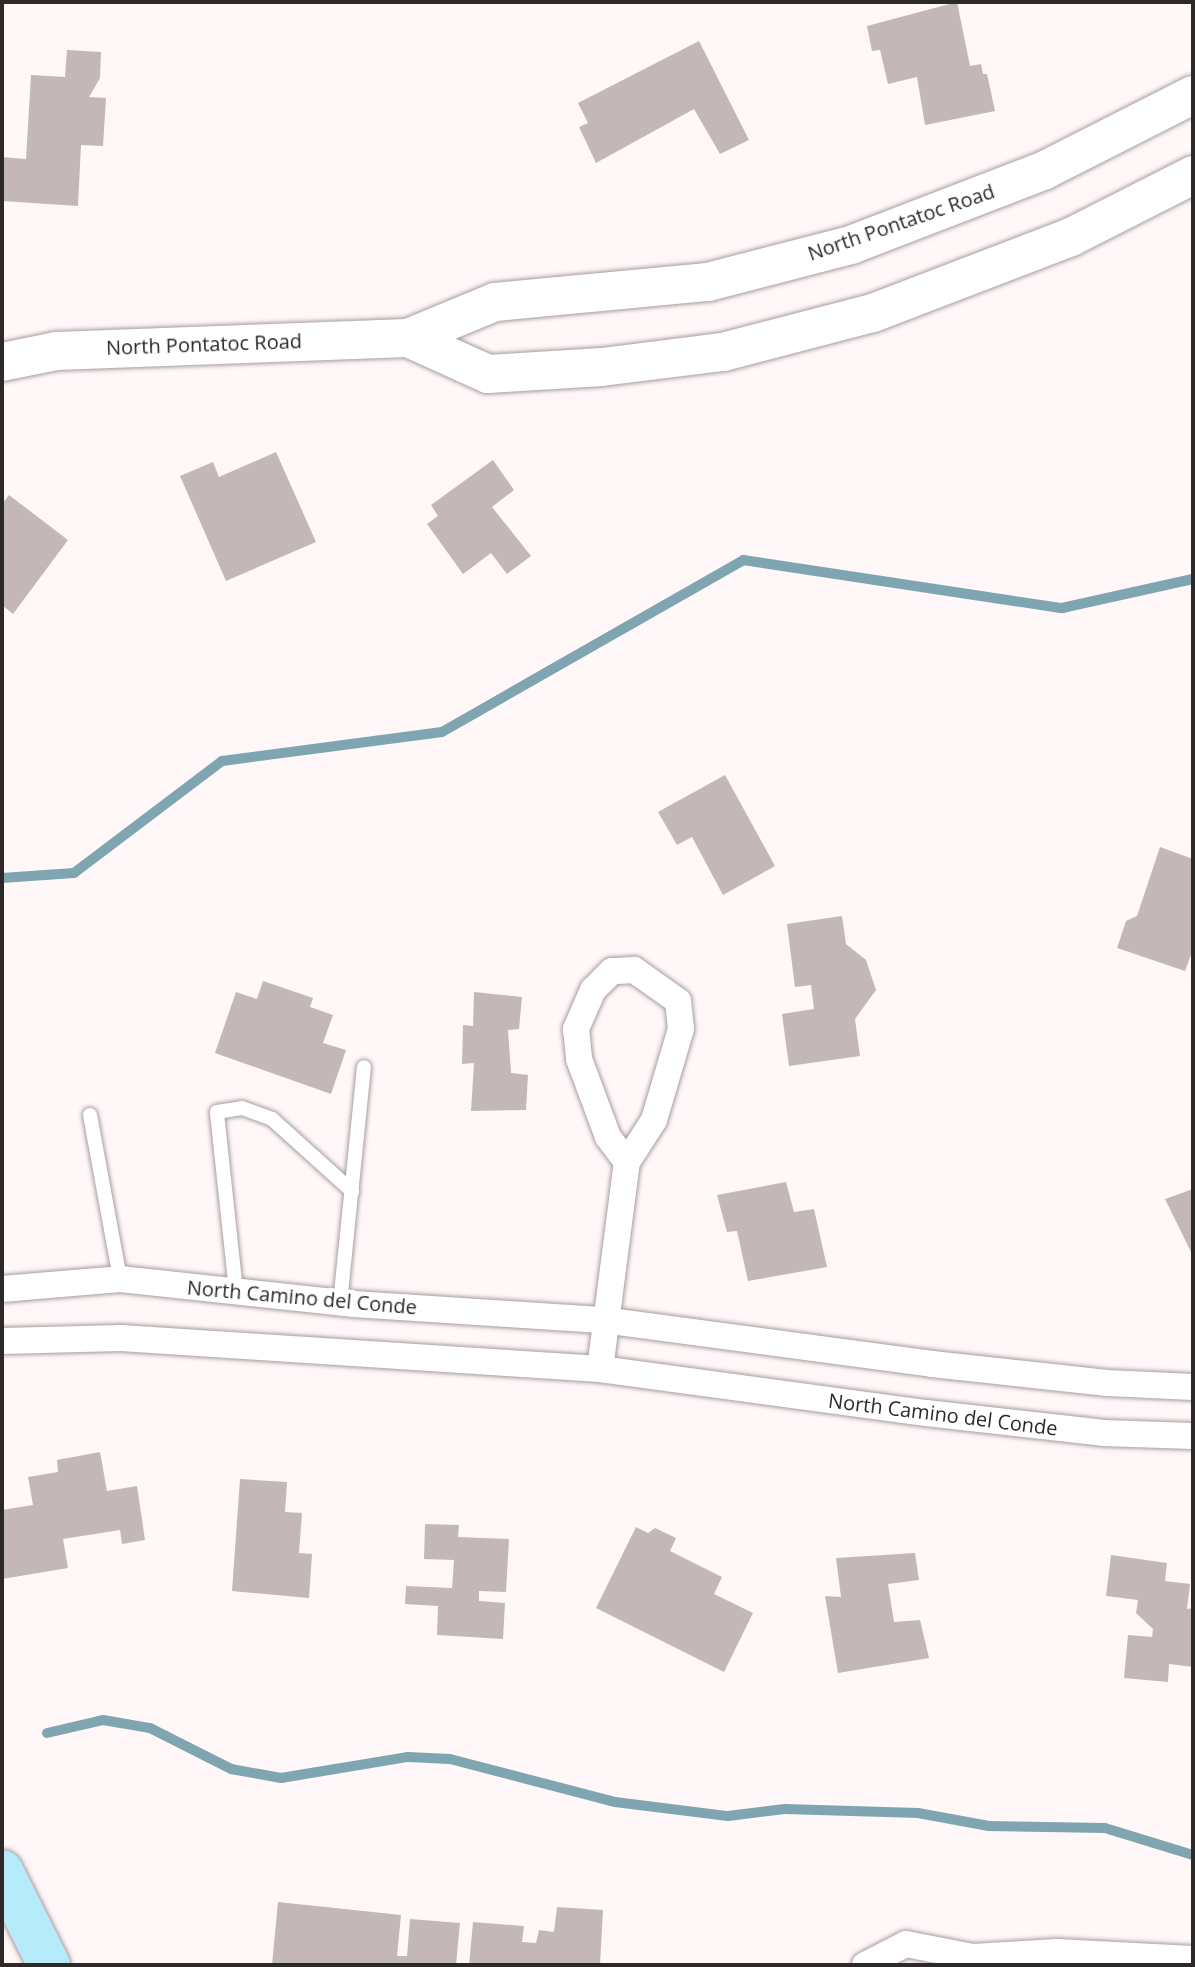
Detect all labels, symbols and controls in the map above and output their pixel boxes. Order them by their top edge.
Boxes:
street label: North Pontatoc Road [804,179,998,265]
street label: North Pontatoc Road [106,329,302,359]
street label: North Camino del Conde [186,1275,418,1319]
street label: North Camino del Conde [827,1388,1059,1440]

